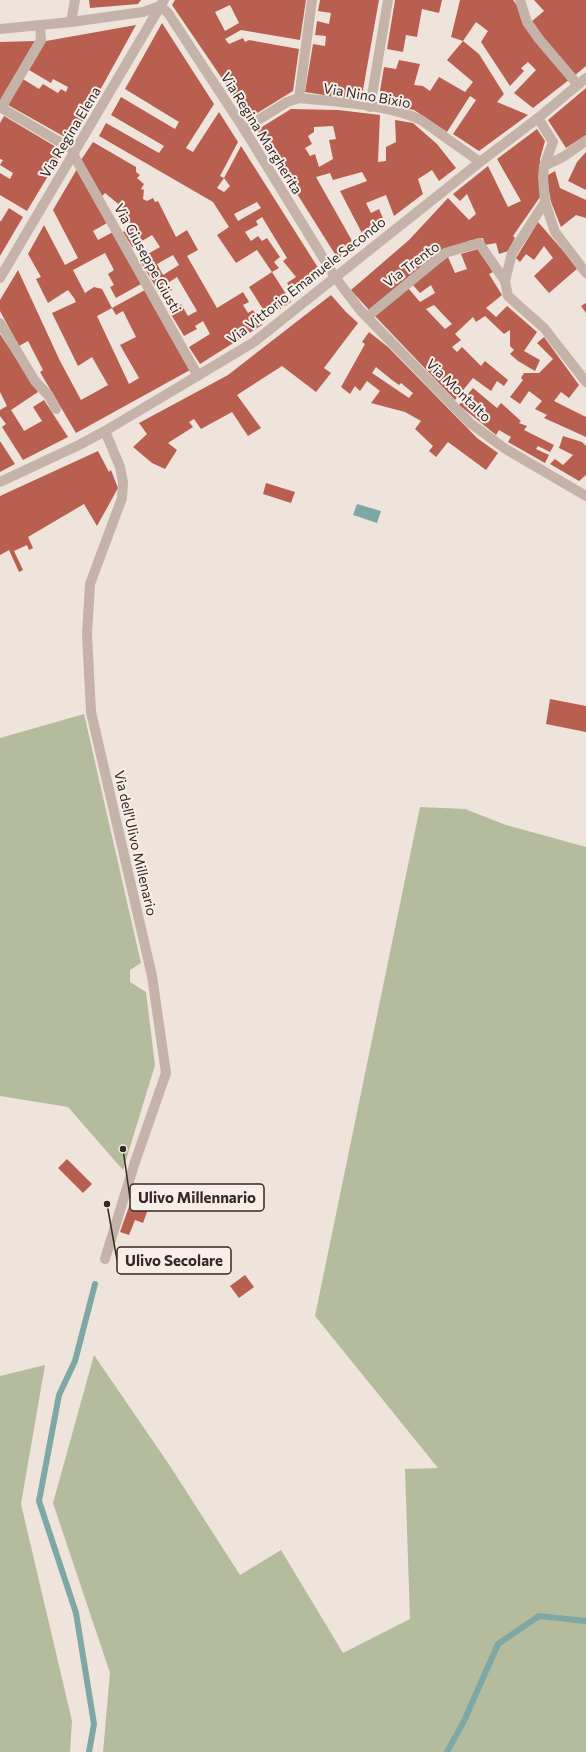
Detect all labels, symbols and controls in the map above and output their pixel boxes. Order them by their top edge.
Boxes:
street label: Via Regina Margherita [218,69,306,197]
street label: Via Nino Bixio [322,79,412,111]
street label: Via Regina Elena [36,83,104,181]
street label: Via Giuseppe Giusti [111,200,185,316]
street label: Via Vittorio Emanuele Secondo [223,213,389,347]
street label: Via Trento [380,237,442,291]
street label: Via Montalto [423,355,495,425]
street label: Via dell'Ulivo Millenario [111,769,161,917]
callout: Ulivo Millennario [130,1184,264,1211]
text: Ulivo Millennario [138,1188,256,1206]
callout: Ulivo Secolare [117,1247,231,1274]
text: Ulivo Secolare [125,1251,223,1269]

